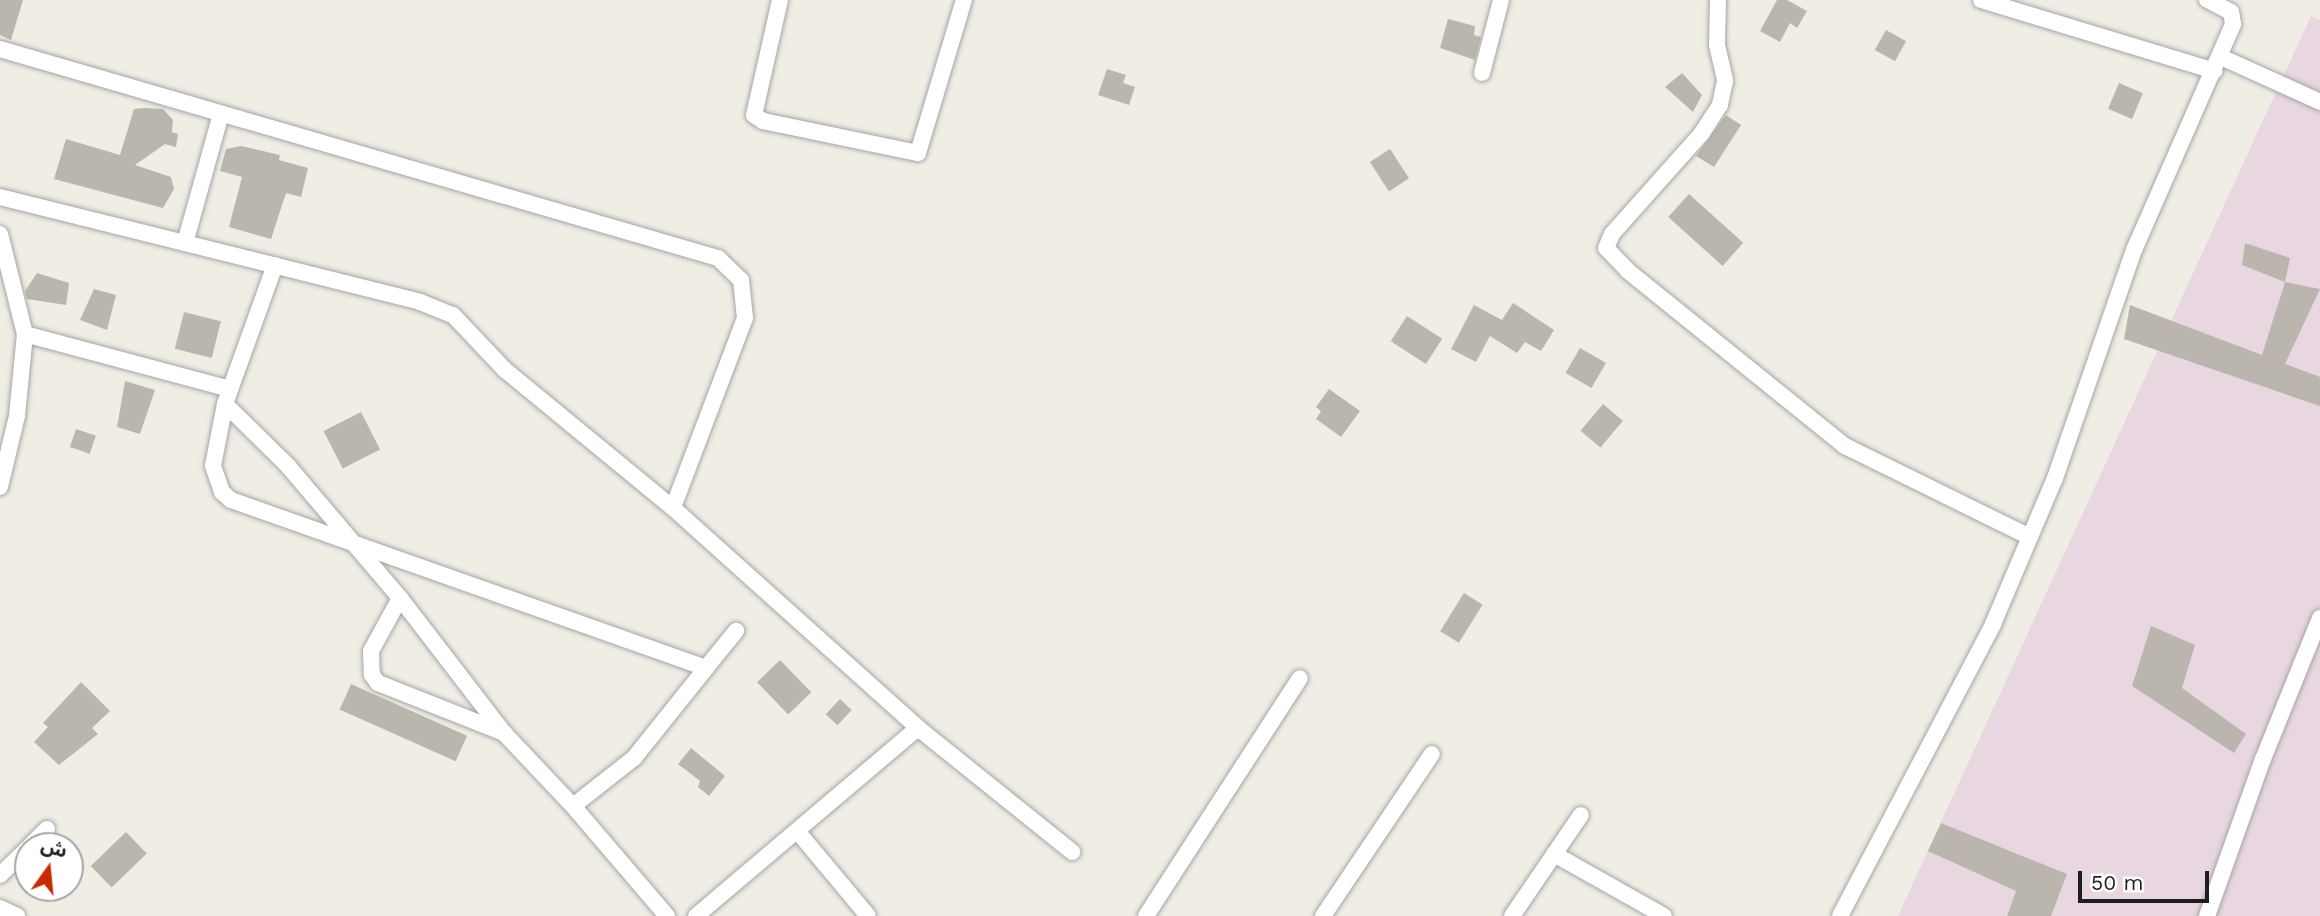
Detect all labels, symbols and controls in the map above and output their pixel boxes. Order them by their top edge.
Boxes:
north arrow [14,832,84,902]
text: ش [38,834,70,863]
scale bar [2082,856,2213,900]
text: 50 m [2091,870,2143,895]

